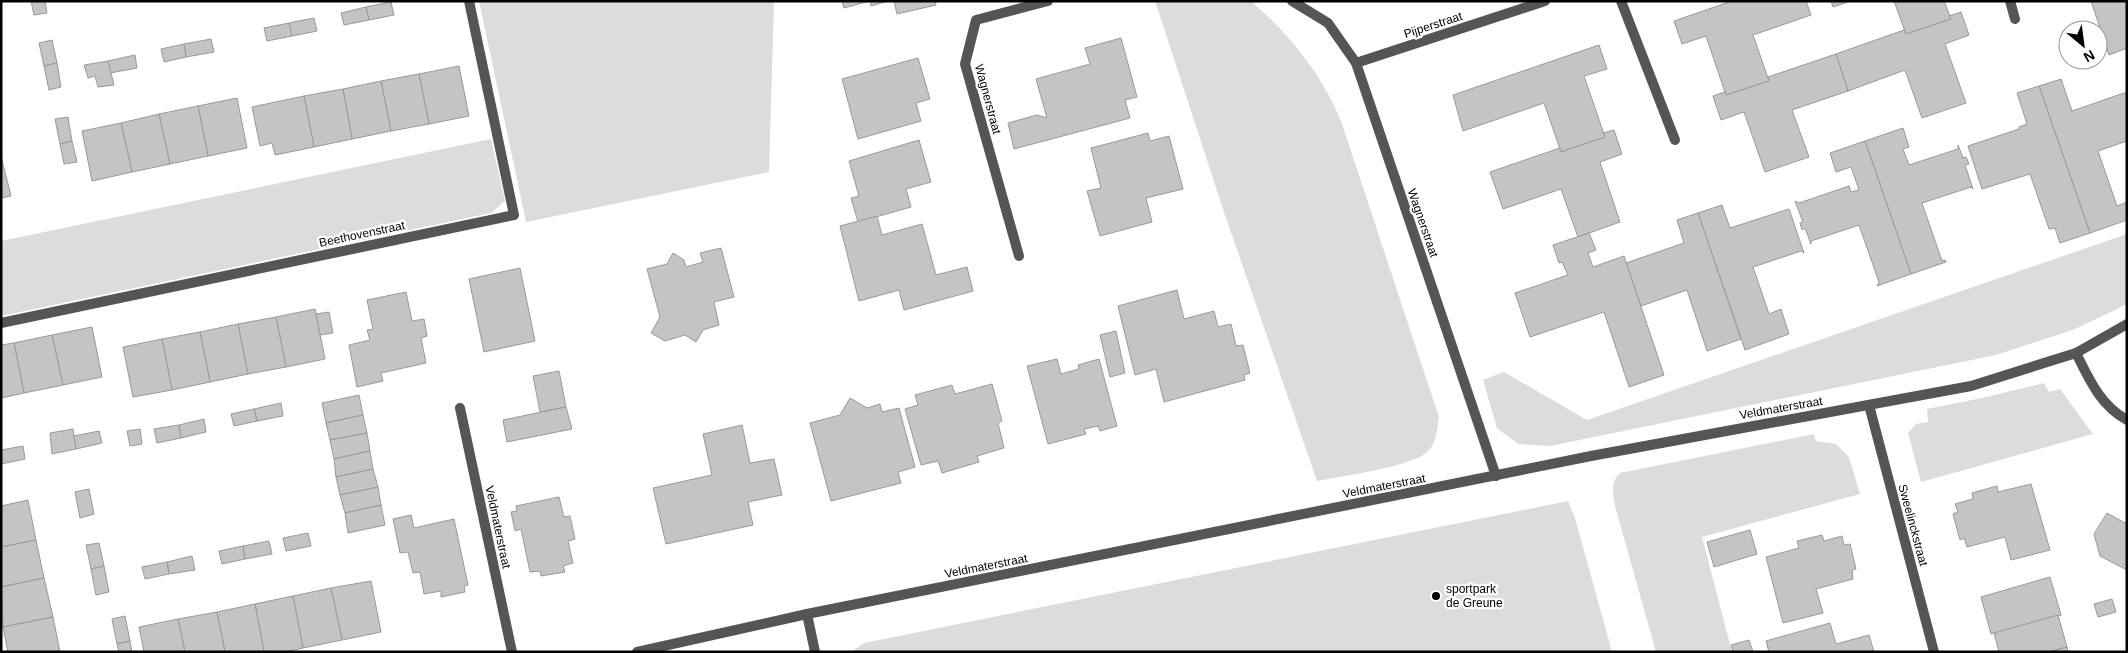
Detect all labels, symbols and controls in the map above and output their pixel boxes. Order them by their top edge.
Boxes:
street label: Pijperstraat [1402,9,1465,41]
north arrow [2058,20,2108,70]
text: N [2081,47,2098,66]
street label: Wagnerstraat [972,63,1004,136]
street label: Wagnerstraat [1405,187,1441,260]
street label: Beethovenstraat [318,218,407,250]
street label: Veldmaterstraat [1738,394,1824,422]
street label: Veldmaterstraat [1341,471,1427,501]
street label: Sweelinckstraat [1895,483,1931,568]
street label: Veldmaterstraat [482,484,514,570]
street label: Veldmaterstraat [943,551,1029,581]
place label: sportpark de Greune [1446,582,1503,610]
marker: sportpark de Greune [1430,590,1442,602]

